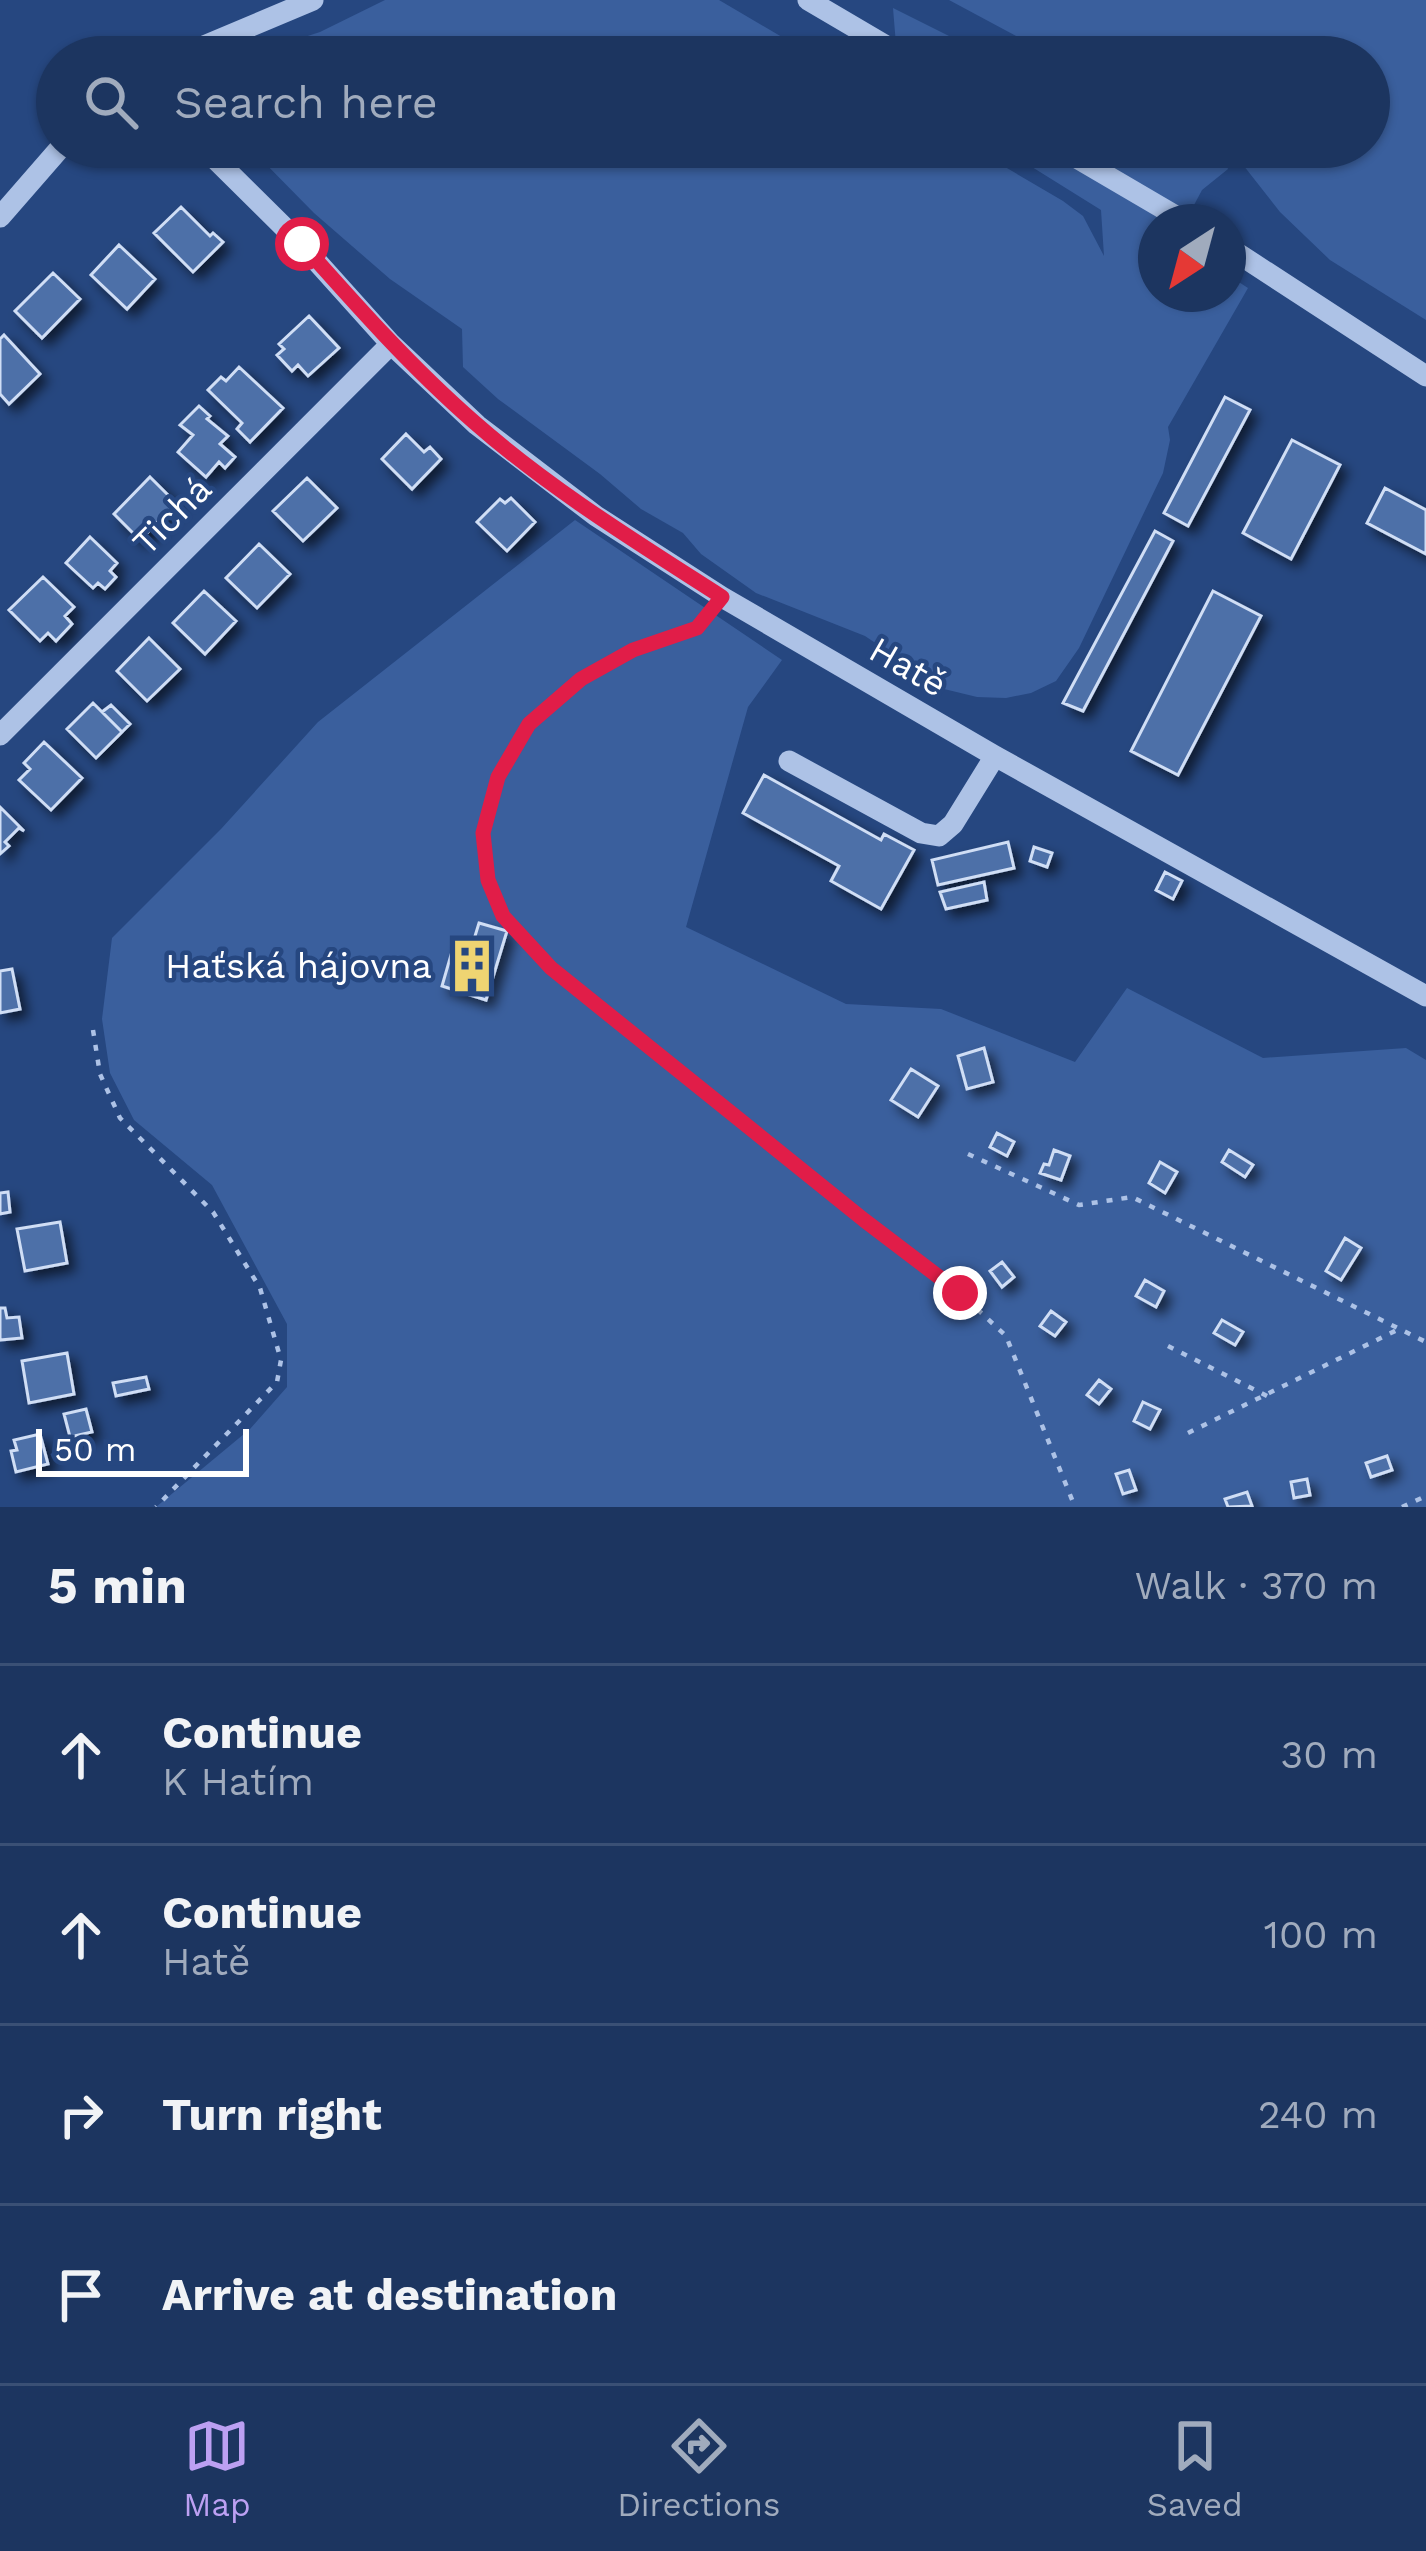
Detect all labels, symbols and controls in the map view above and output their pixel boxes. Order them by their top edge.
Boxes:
search box [36,36,1390,168]
icon: search [78,69,144,135]
text: Search here [174,76,438,129]
north arrow [1138,204,1246,312]
route start [275,217,329,271]
street label: Tichá [124,468,220,564]
street label: Hatě [862,628,954,706]
building icon: Haťská hájovna [443,937,501,995]
place label: Haťská hájovna [165,945,432,987]
route end [933,1266,987,1320]
scale bar [36,1423,249,1476]
text: 50 m [54,1430,136,1469]
text: 5 min [48,1556,187,1615]
text: Walk · 370 m [1134,1563,1378,1608]
text: Continue [162,1706,362,1759]
icon: ahead [48,1722,114,1788]
text: 30 m [1281,1732,1378,1777]
text: K Hatím [162,1759,314,1804]
text: Continue [162,1886,362,1939]
icon: ahead [48,1902,114,1968]
text: 100 m [1264,1912,1378,1957]
text: Hatě [162,1939,251,1984]
icon: right [48,2082,114,2148]
text: Turn right [162,2088,382,2141]
text: 240 m [1258,2092,1378,2137]
icon: arrive [48,2262,114,2328]
text: Arrive at destination [162,2268,617,2321]
tab: Map [183,2413,251,2524]
tab: Directions [617,2413,780,2524]
tab: Saved [1147,2413,1243,2524]

